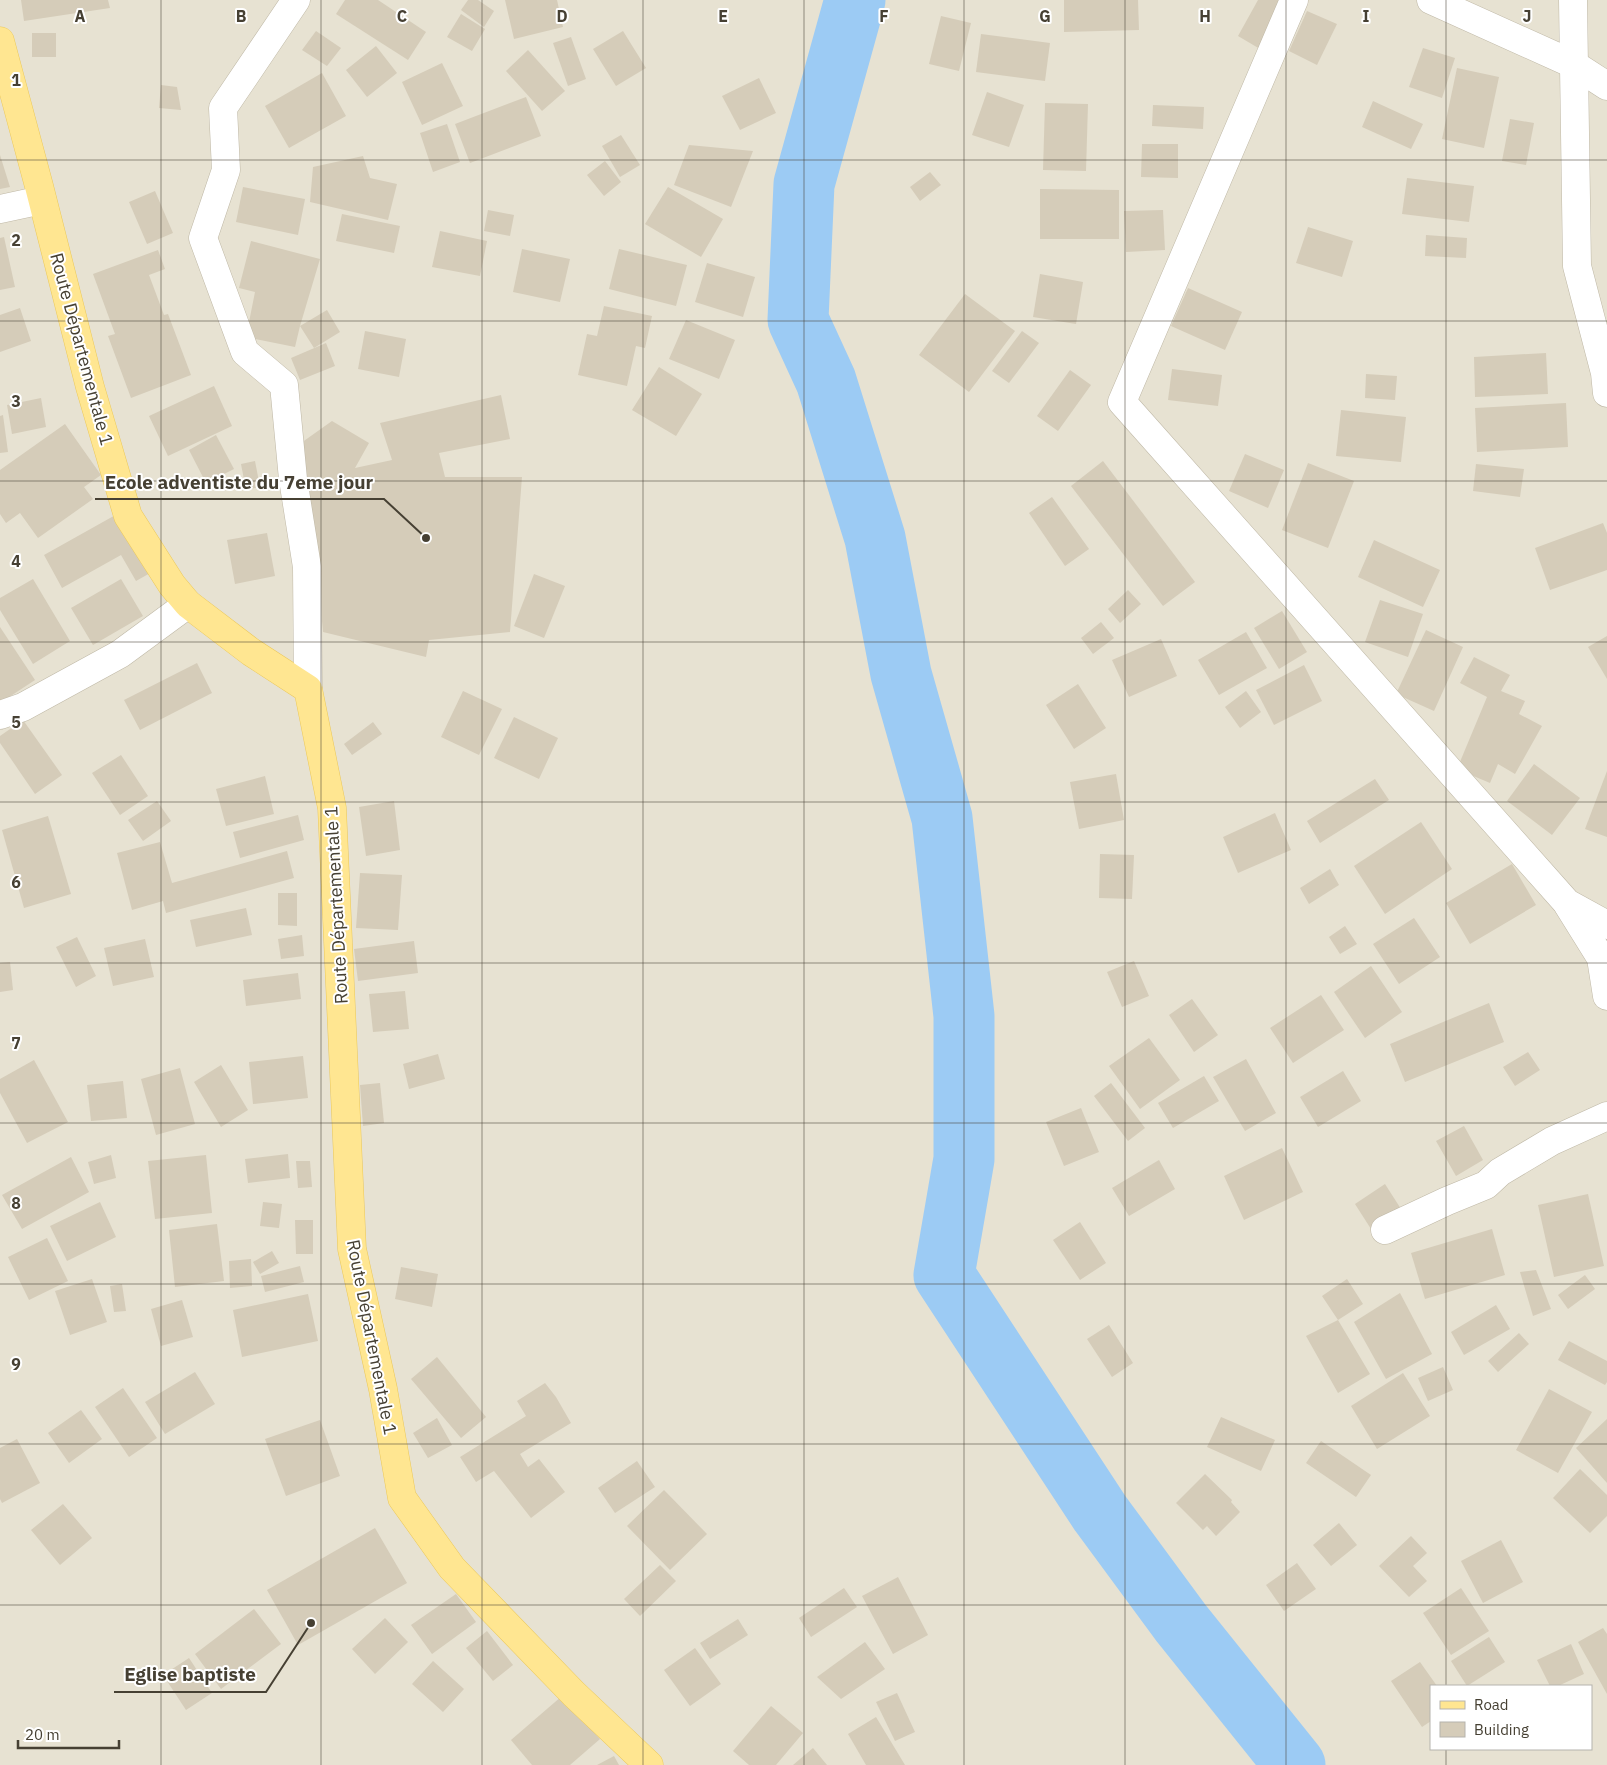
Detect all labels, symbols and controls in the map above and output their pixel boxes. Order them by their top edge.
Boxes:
text: A [75,6,86,26]
text: B [236,6,247,26]
text: C [397,6,407,26]
text: D [556,6,568,26]
text: E [718,6,728,26]
text: F [879,6,889,26]
text: G [1039,6,1051,26]
text: H [1199,6,1211,26]
text: I [1363,6,1370,26]
text: J [1523,6,1531,26]
text: 1 [11,70,21,90]
text: 2 [11,230,21,250]
street label: Route Départementale 1 [45,250,119,448]
text: 3 [11,391,21,411]
callout: Ecole adventiste du 7eme jour [95,465,384,499]
text: Ecole adventiste du 7eme jour [105,470,374,494]
text: 4 [11,551,21,571]
text: 5 [11,712,21,732]
street label: Route Départementale 1 [319,805,353,1005]
text: 6 [11,872,21,892]
text: 7 [11,1033,21,1053]
text: 8 [11,1193,21,1213]
street label: Route Départementale 1 [342,1237,402,1437]
text: 9 [11,1354,21,1374]
callout: Eglise baptiste [114,1658,266,1692]
text: Eglise baptiste [124,1662,256,1686]
legend [1430,1685,1592,1750]
text: Road [1474,1695,1509,1714]
scale bar [18,1718,119,1750]
text: Building [1474,1720,1529,1739]
text: 20 m [25,1725,60,1744]

